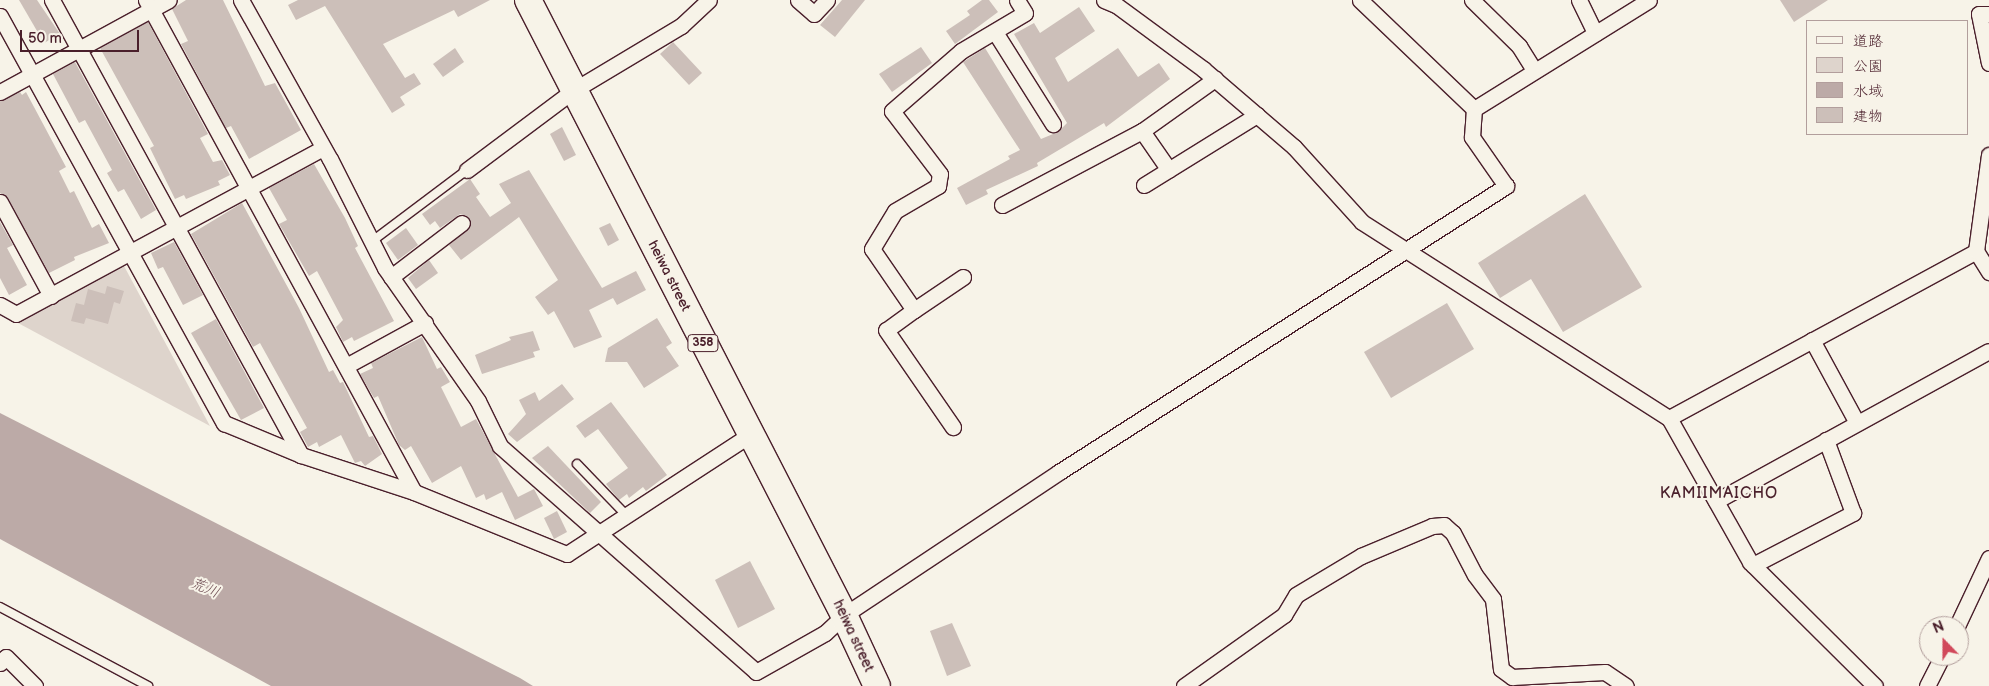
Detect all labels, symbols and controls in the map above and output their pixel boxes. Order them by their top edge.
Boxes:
scale bar [22,20,141,52]
legend [1806,20,1969,135]
text: 50 m [28,29,62,48]
text: 道路 [1853,32,1883,51]
text: 公園 [1853,57,1883,76]
text: 水域 [1853,82,1883,101]
text: 建物 [1853,107,1883,126]
street label: heiwa street [644,238,694,314]
road number: 358 [687,333,719,352]
district label: KAMIIMAICHO [1658,484,1780,504]
water label: 荒川 [188,574,222,602]
street label: heiwa street [829,597,877,675]
north arrow [1919,616,1969,666]
text: N [1931,618,1947,637]

